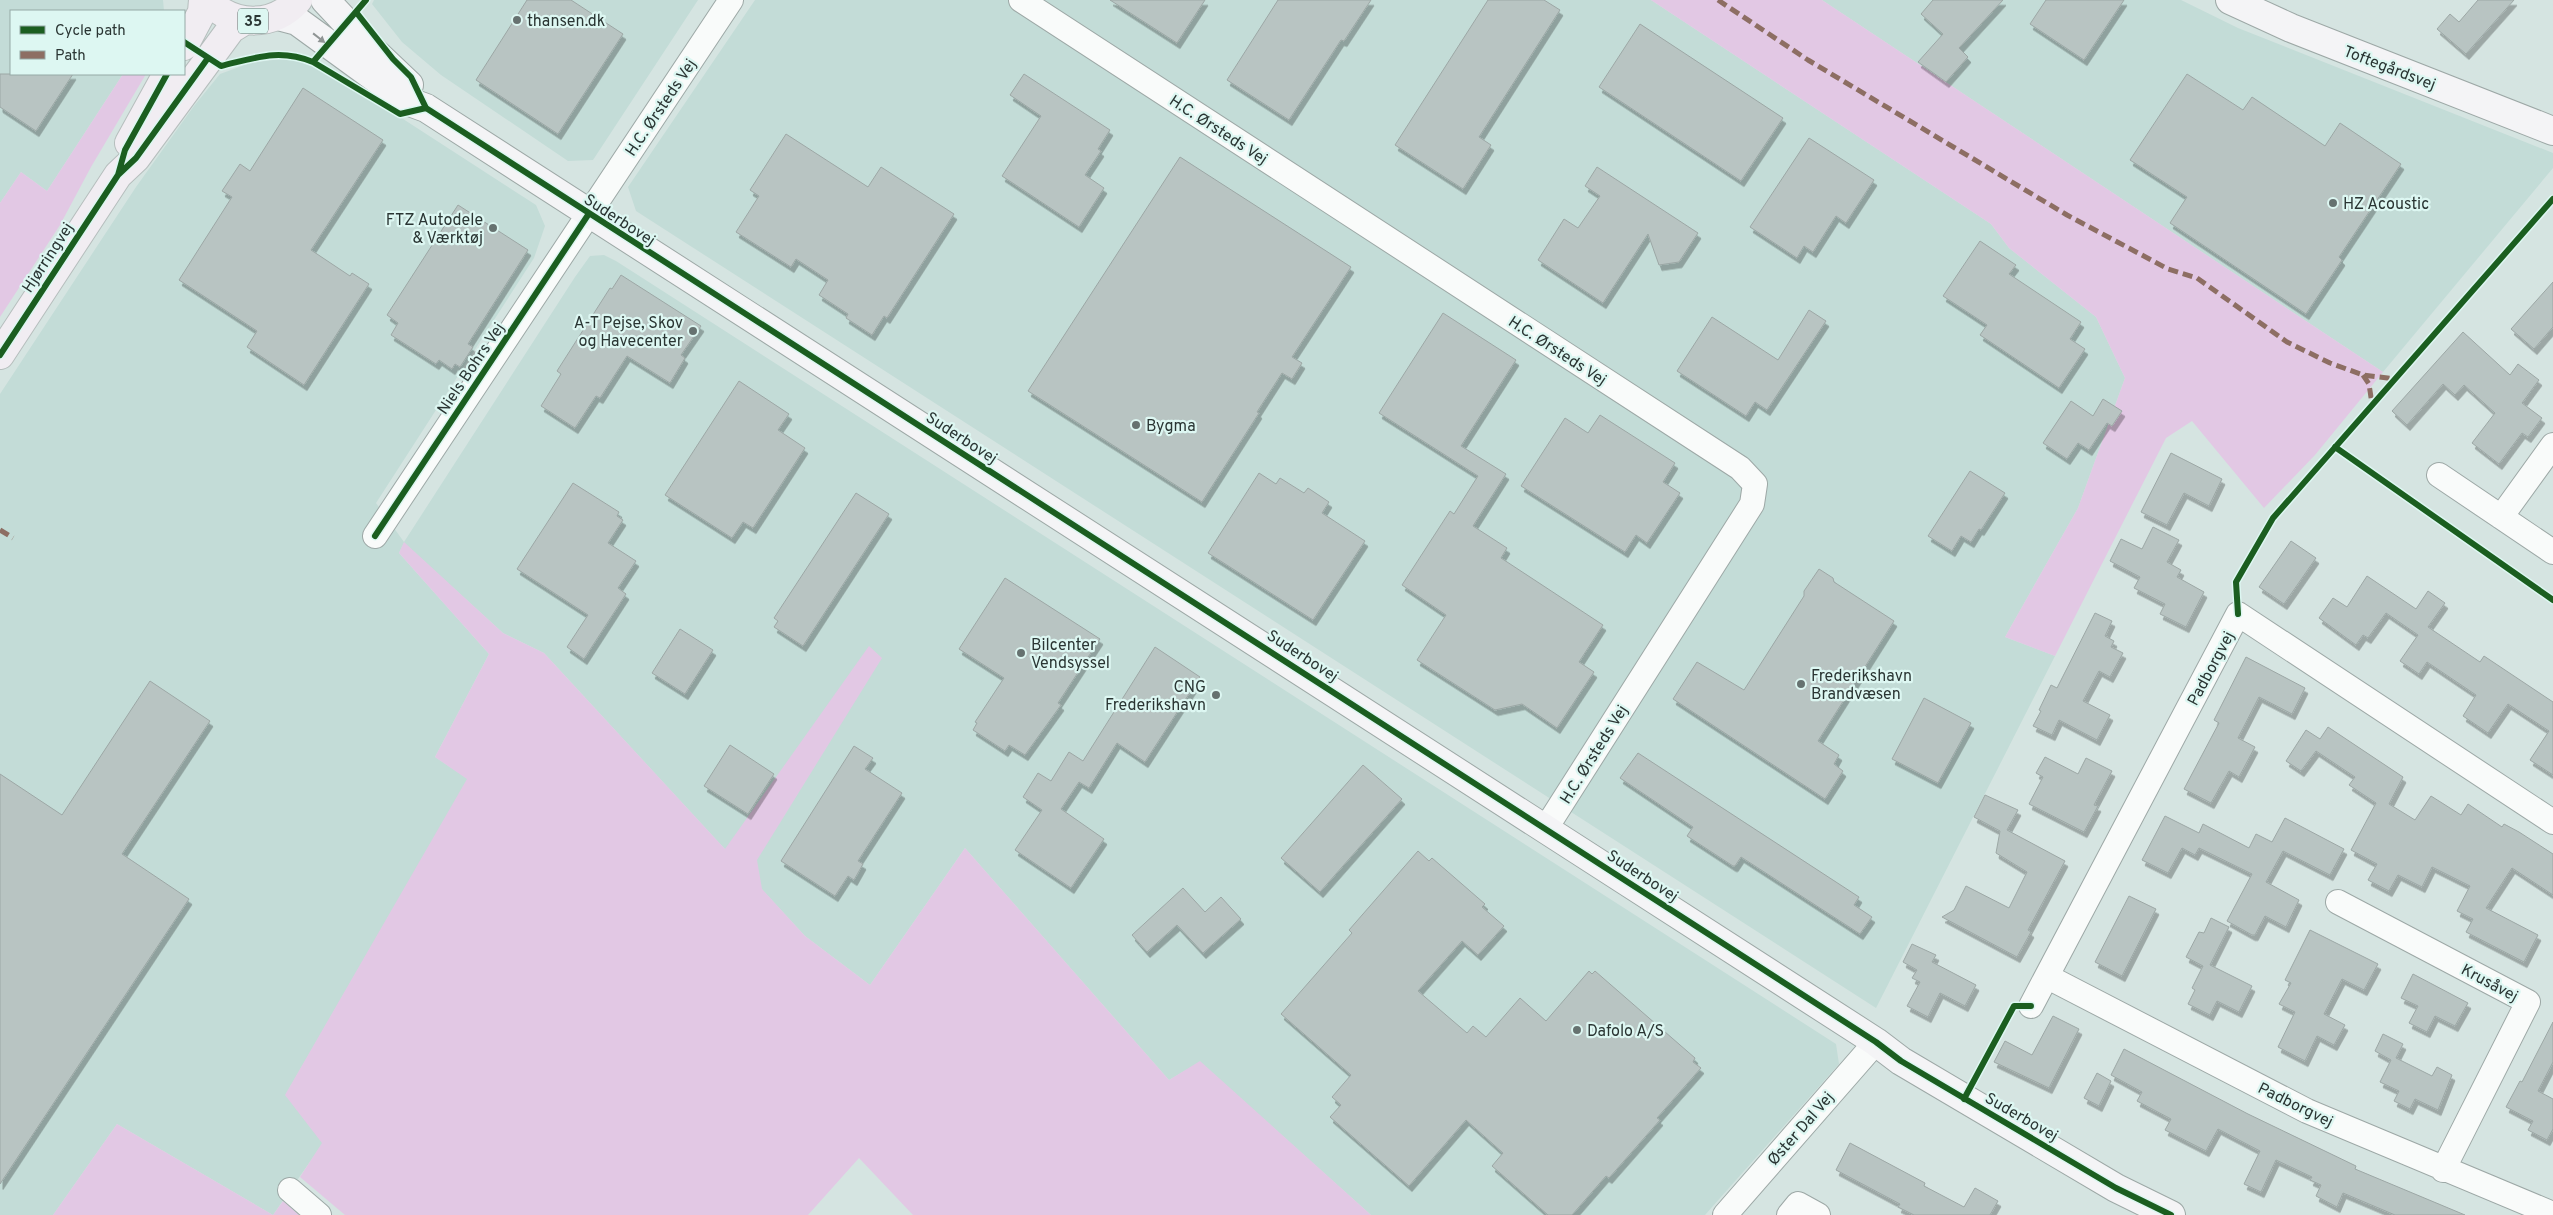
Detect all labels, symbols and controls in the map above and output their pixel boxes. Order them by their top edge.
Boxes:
road number: 35 [238,8,268,34]
legend [10,10,185,75]
place label: thansen.dk [527,12,605,32]
marker: thansen.dk [511,14,523,26]
text: Cycle path [55,22,126,41]
one-way arrow [312,33,325,44]
street label: Toftegårdsvej [2340,42,2438,96]
text: Path [55,47,86,66]
street label: H.C. Ørsteds Vej [622,56,702,161]
street label: H.C. Ørsteds Vej [1165,92,1271,170]
street label: Suderbovej [579,190,658,251]
place label: HZ Acoustic [2343,195,2429,215]
marker: HZ Acoustic [2327,197,2339,209]
place label: FTZ Autodele & Værktøj [386,211,483,249]
street label: Hjørringvej [19,219,79,297]
marker: FTZ Autodele & Værktøj [487,222,499,234]
street label: H.C. Ørsteds Vej [1504,313,1610,391]
place label: A-T Pejse, Skov og Havecenter [574,314,683,352]
street label: Niels Bohrs Vej [434,319,510,419]
marker: A-T Pejse, Skov og Havecenter [687,325,699,337]
street label: Suderbovej [921,408,1000,469]
place label: Bygma [1146,417,1196,437]
marker: Bygma [1130,419,1142,431]
street label: Suderbovej [1262,626,1341,687]
street label: Padborgvej [2184,628,2240,710]
place label: Bilcenter Vendsyssel [1031,636,1110,674]
marker: Bilcenter Vendsyssel [1015,647,1027,659]
place label: Frederikshavn Brandvæsen [1811,667,1912,705]
place label: CNG Frederikshavn [1105,678,1206,716]
marker: Frederikshavn Brandvæsen [1795,678,1807,690]
marker: CNG Frederikshavn [1210,689,1222,701]
street label: H.C. Ørsteds Vej [1556,702,1633,808]
street label: Suderbovej [1602,846,1681,907]
street label: Krusåvej [2457,960,2521,1007]
place label: Dafolo A/S [1587,1022,1664,1042]
marker: Dafolo A/S [1571,1024,1583,1036]
street label: Padborgvej [2254,1079,2336,1133]
street label: Øster Dal Vej [1764,1088,1839,1170]
street label: Suderbovej [1981,1089,2061,1147]

